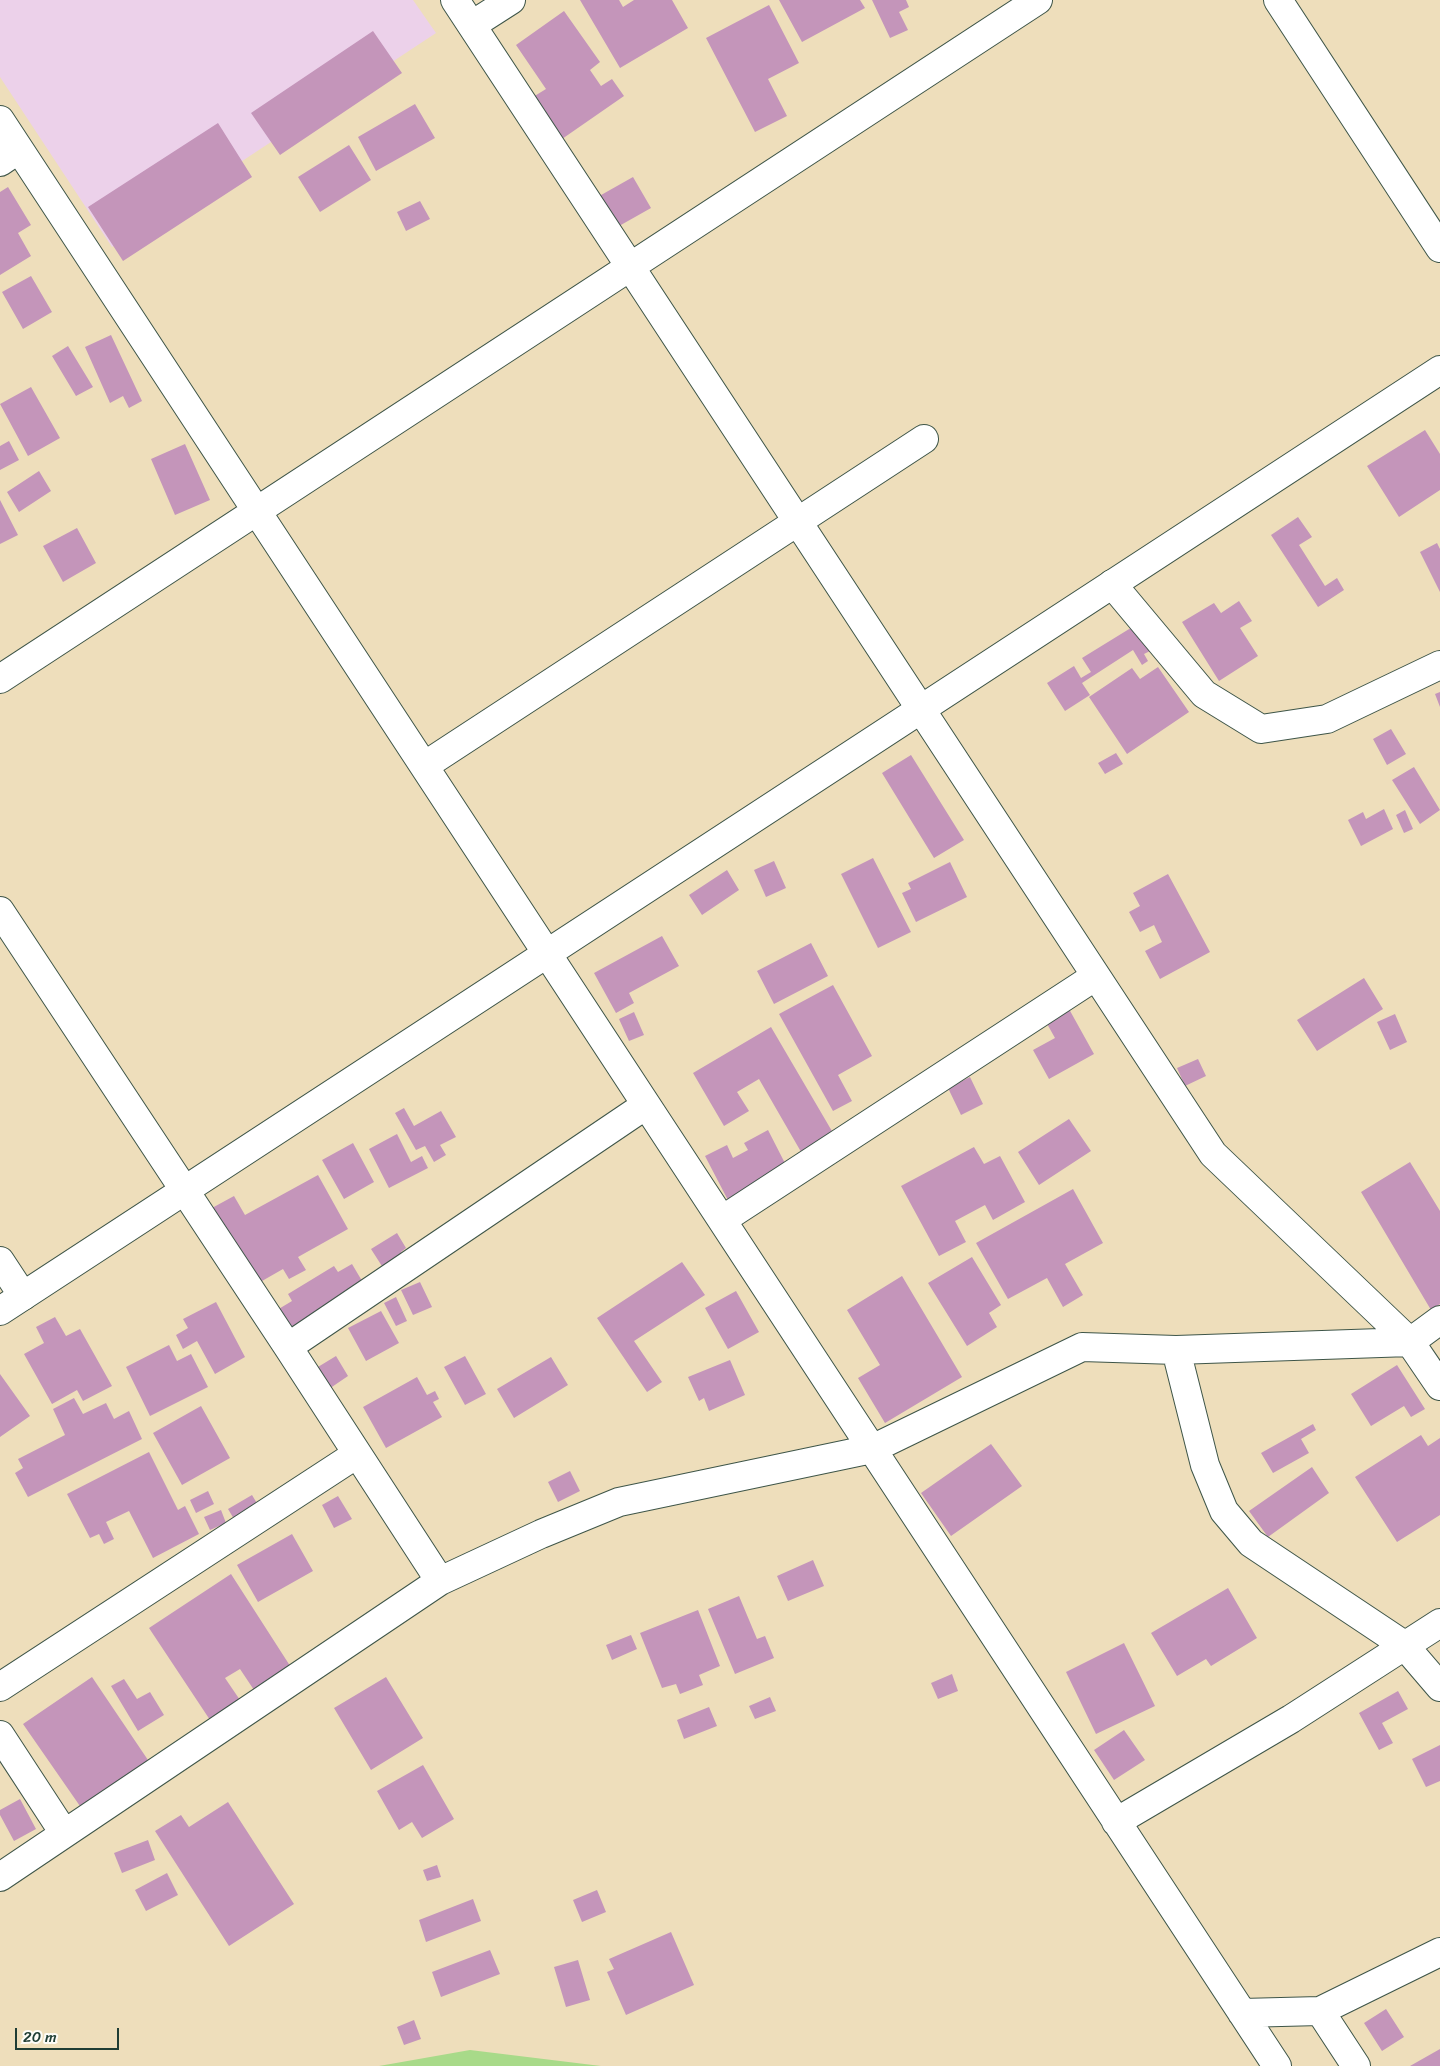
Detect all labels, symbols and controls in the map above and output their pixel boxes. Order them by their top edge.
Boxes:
scale bar [18,2018,121,2050]
text: 20 m [23,2024,57,2050]

